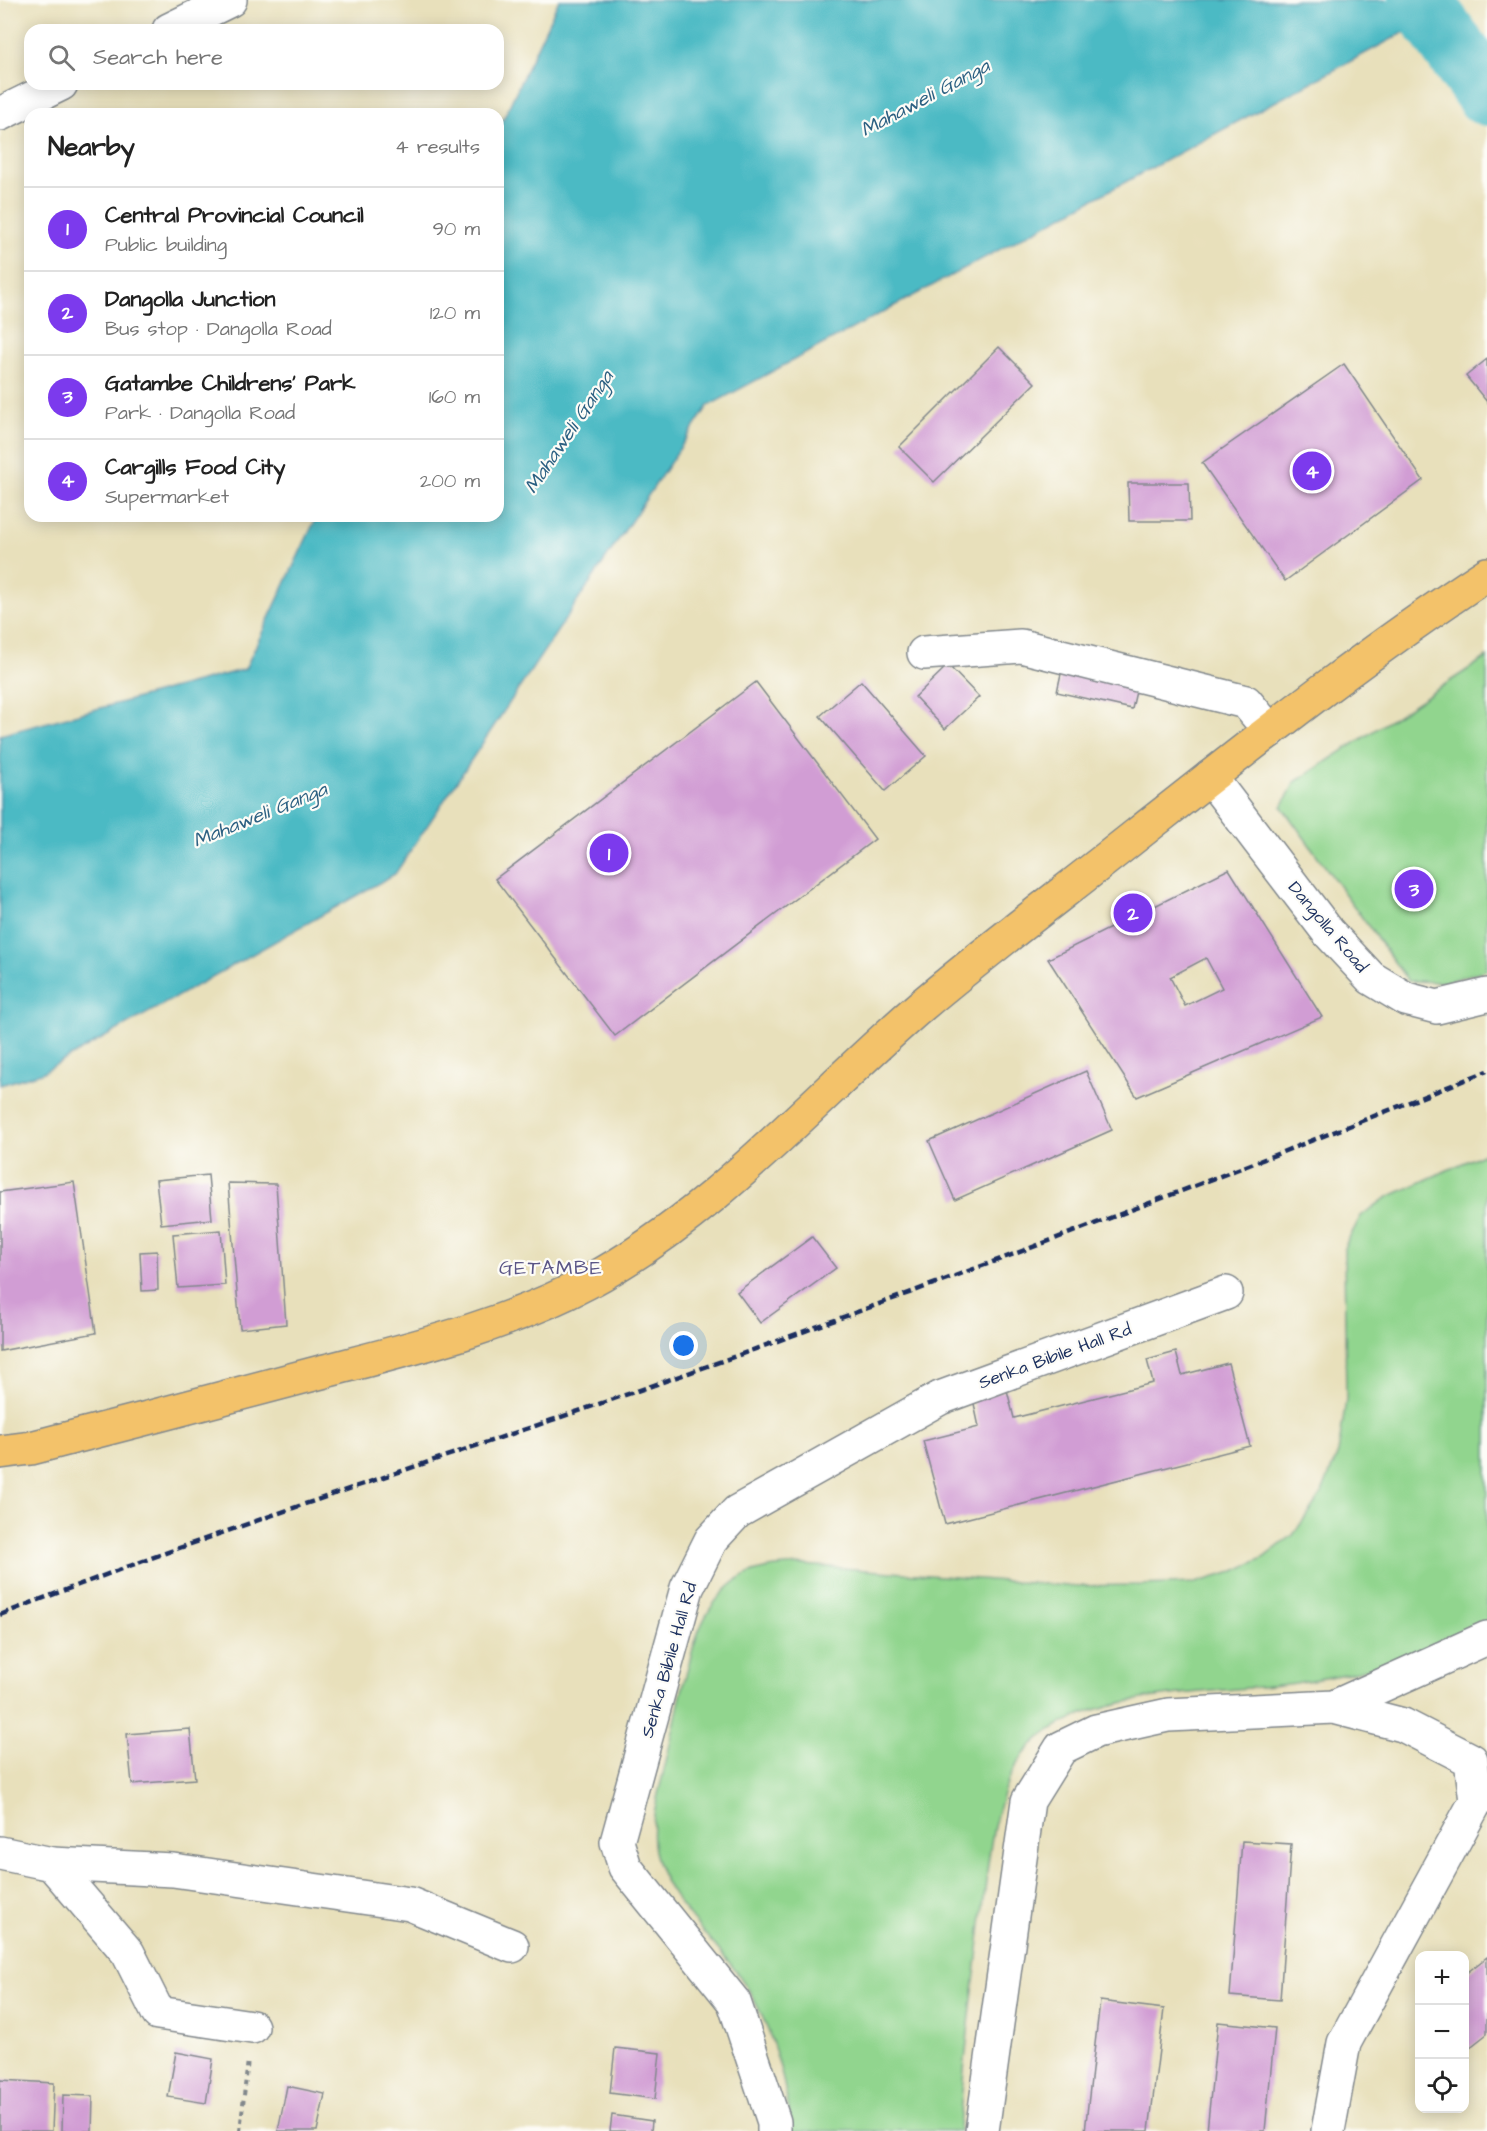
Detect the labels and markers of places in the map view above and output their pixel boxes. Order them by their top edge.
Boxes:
pin: 4 [1292,448,1332,494]
pin: 1 [590,830,628,876]
pin: 3 [1394,866,1434,912]
pin: 2 [1114,890,1152,936]

